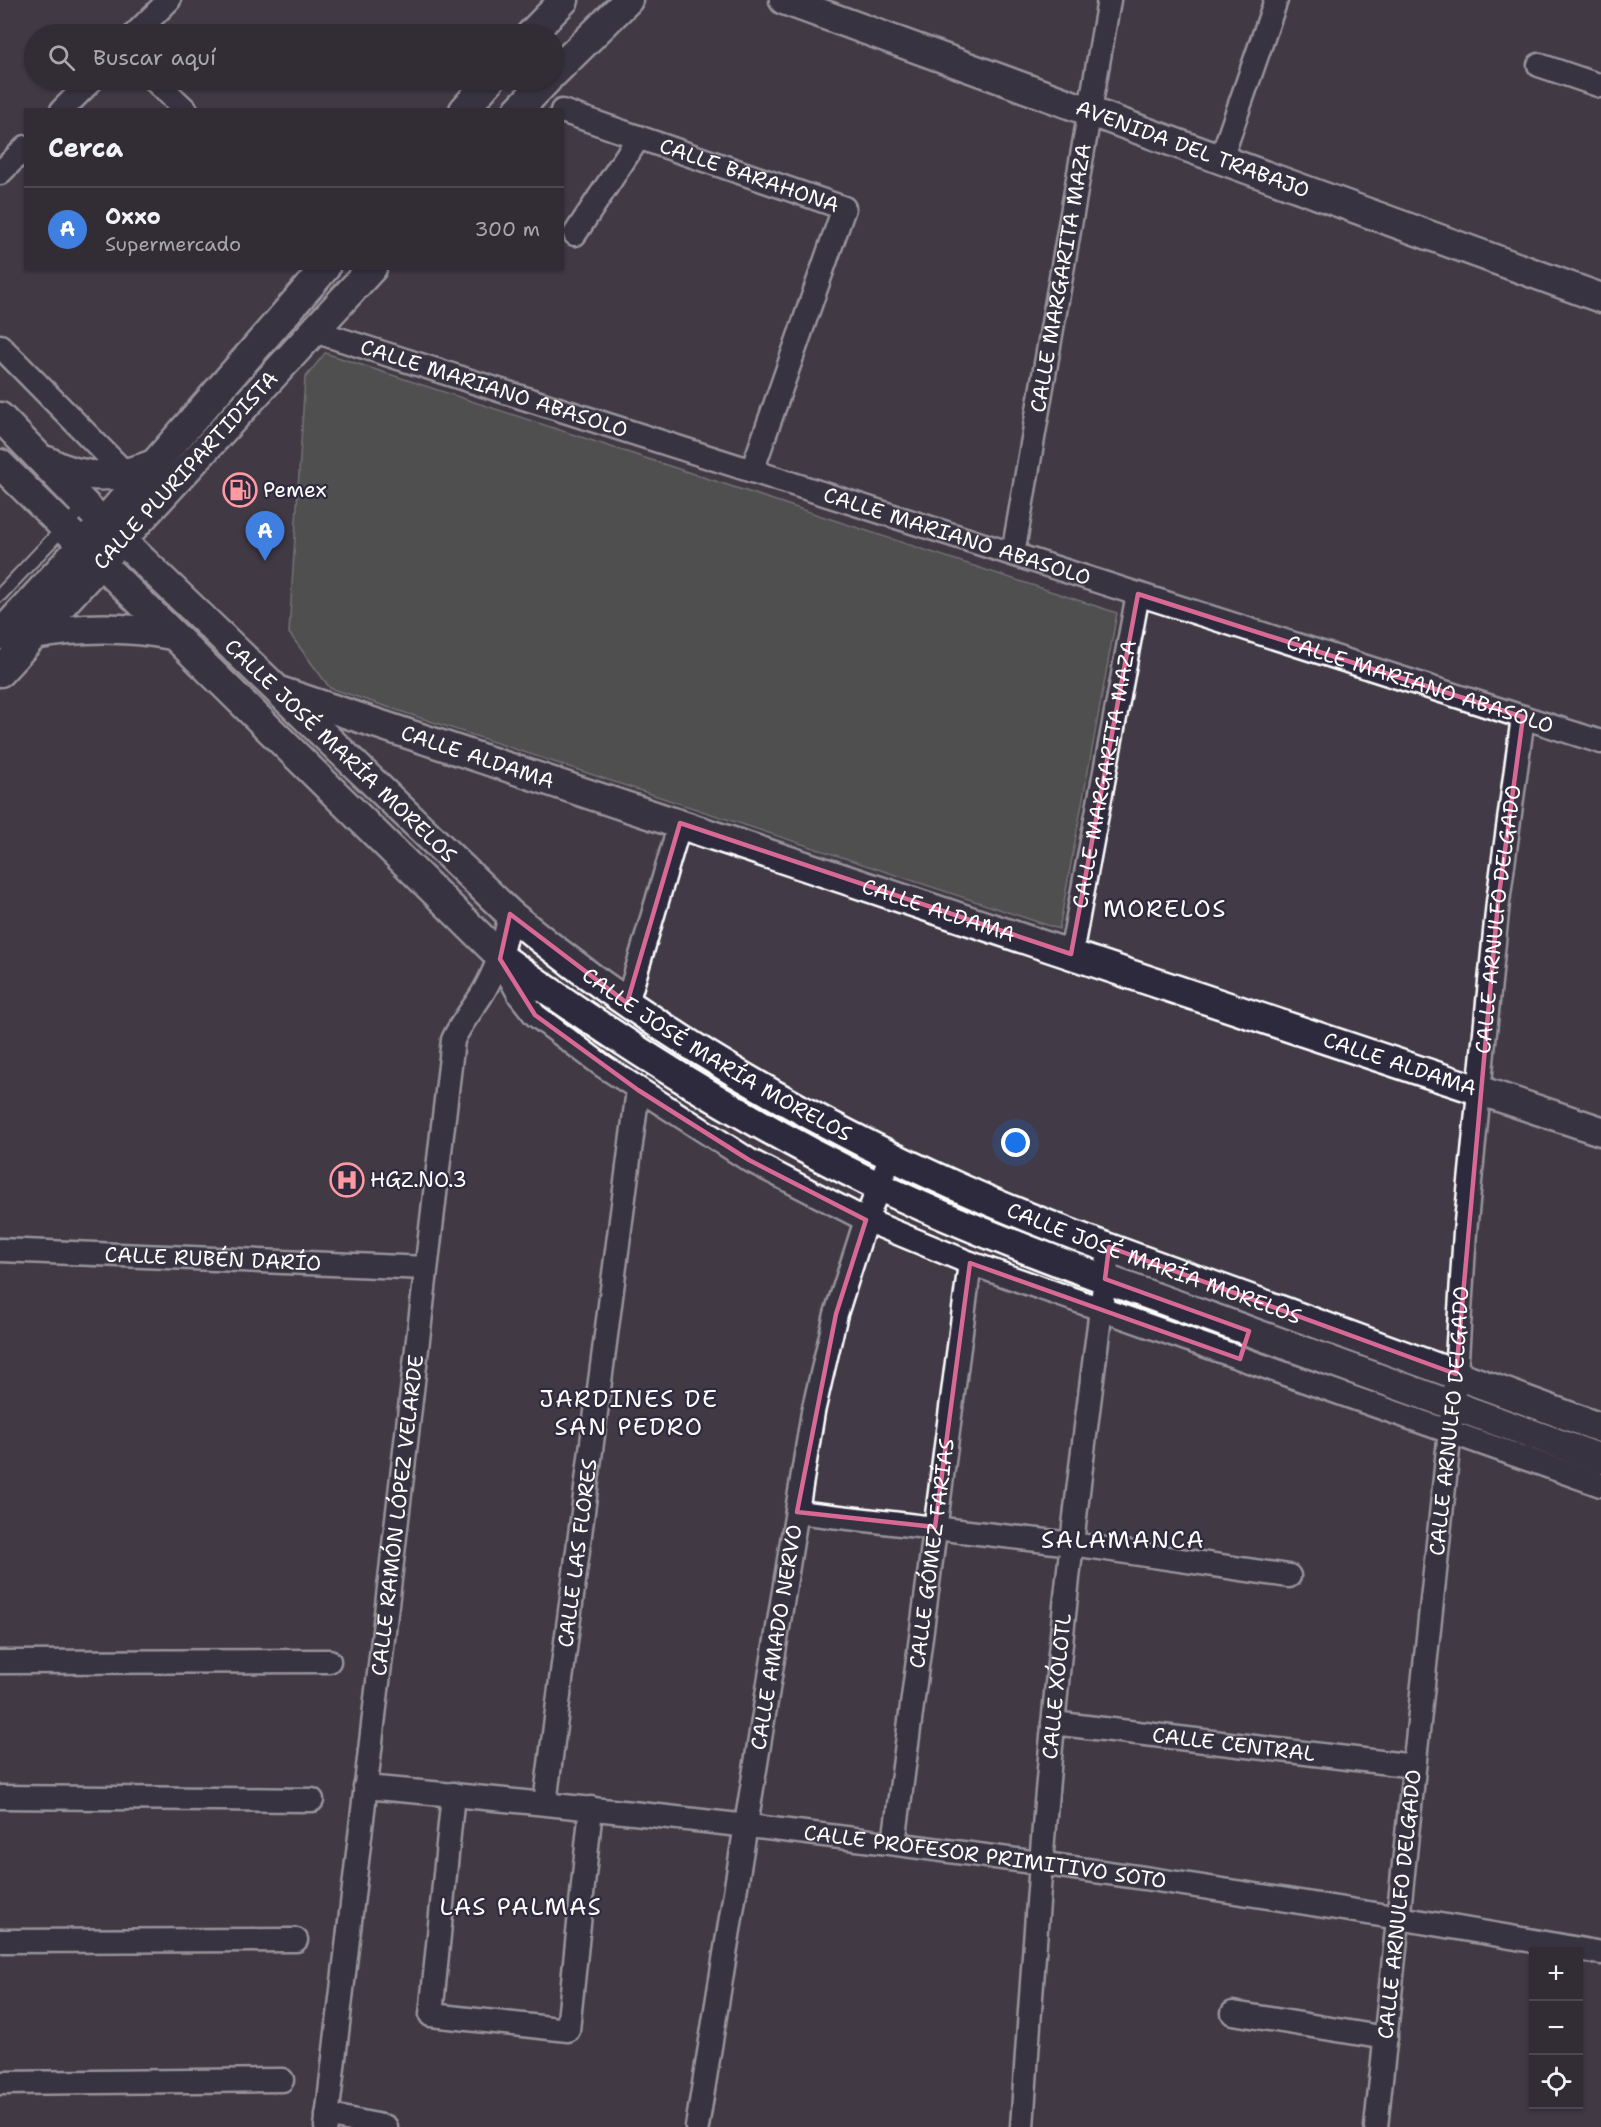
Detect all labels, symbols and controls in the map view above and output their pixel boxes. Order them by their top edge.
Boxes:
search box [24,24,564,90]
icon: search [45,41,78,74]
text: Buscar aquí [93,43,216,72]
street label: AVENIDA DEL TRABAJO [1072,94,1313,204]
text: Cerca [48,130,123,165]
street label: CALLE BARAHONA [656,132,843,219]
street label: CALLE MARGARITA MAZA [1024,141,1098,415]
text: Oxxo [105,202,161,231]
text: A [60,216,75,242]
text: 300 m [474,216,540,242]
text: Supermercado [105,231,241,257]
street label: CALLE MARIANO ABASOLO [357,333,631,444]
street label: CALLE PLURIPARTIDISTA [88,366,284,574]
fuel station icon: Pemex [222,472,258,508]
place label: Pemex [263,476,327,504]
street label: CALLE MARIANO ABASOLO [820,481,1094,592]
pin: A [246,512,284,561]
street label: CALLE MARIANO ABASOLO [1283,628,1557,740]
street label: CALLE JOSÉ MARÍA MORELOS [218,633,463,869]
street label: CALLE MARGARITA MAZA [1066,638,1143,911]
street label: CALLE ALDAMA [397,719,558,796]
street label: CALLE ARNULFO DELGADO [1469,783,1528,1055]
street label: CALLE ALDAMA [858,872,1019,949]
district label: MORELOS [1103,893,1227,925]
street label: CALLE JOSÉ MARÍA MORELOS [576,961,857,1148]
street label: CALLE ALDAMA [1319,1025,1480,1103]
your location [1001,1128,1030,1157]
hospital icon: HGZ.NO.3 [329,1162,365,1198]
place label: HGZ.NO.3 [370,1166,467,1194]
street label: CALLE JOSÉ MARÍA MORELOS [1003,1196,1305,1331]
street label: CALLE RUBÉN DARÍO [104,1240,322,1278]
street label: CALLE ARNULFO DELGADO [1423,1285,1476,1557]
street label: CALLE RAMÓN LÓPEZ VELARDE [365,1353,430,1677]
district label: JARDINES DE SAN PEDRO [539,1383,719,1443]
street label: CALLE GÓMEZ FARÍAS [903,1437,961,1670]
street label: CALLE LAS FLORES [551,1457,604,1649]
street label: CALLE AMADO NERVO [744,1523,809,1752]
district label: SALAMANCA [1041,1524,1205,1556]
street label: CALLE XÓLOTL [1036,1612,1078,1761]
street label: CALLE CENTRAL [1151,1721,1317,1768]
street label: CALLE ARNULFO DELGADO [1371,1768,1428,2040]
street label: CALLE PROFESOR PRIMITIVO SOTO [802,1819,1168,1895]
district label: LAS PALMAS [440,1891,602,1923]
map controls [1529,1947,1583,2109]
button: + [1529,1947,1583,2001]
button: − [1529,2001,1583,2055]
button: locate [1529,2055,1583,2109]

